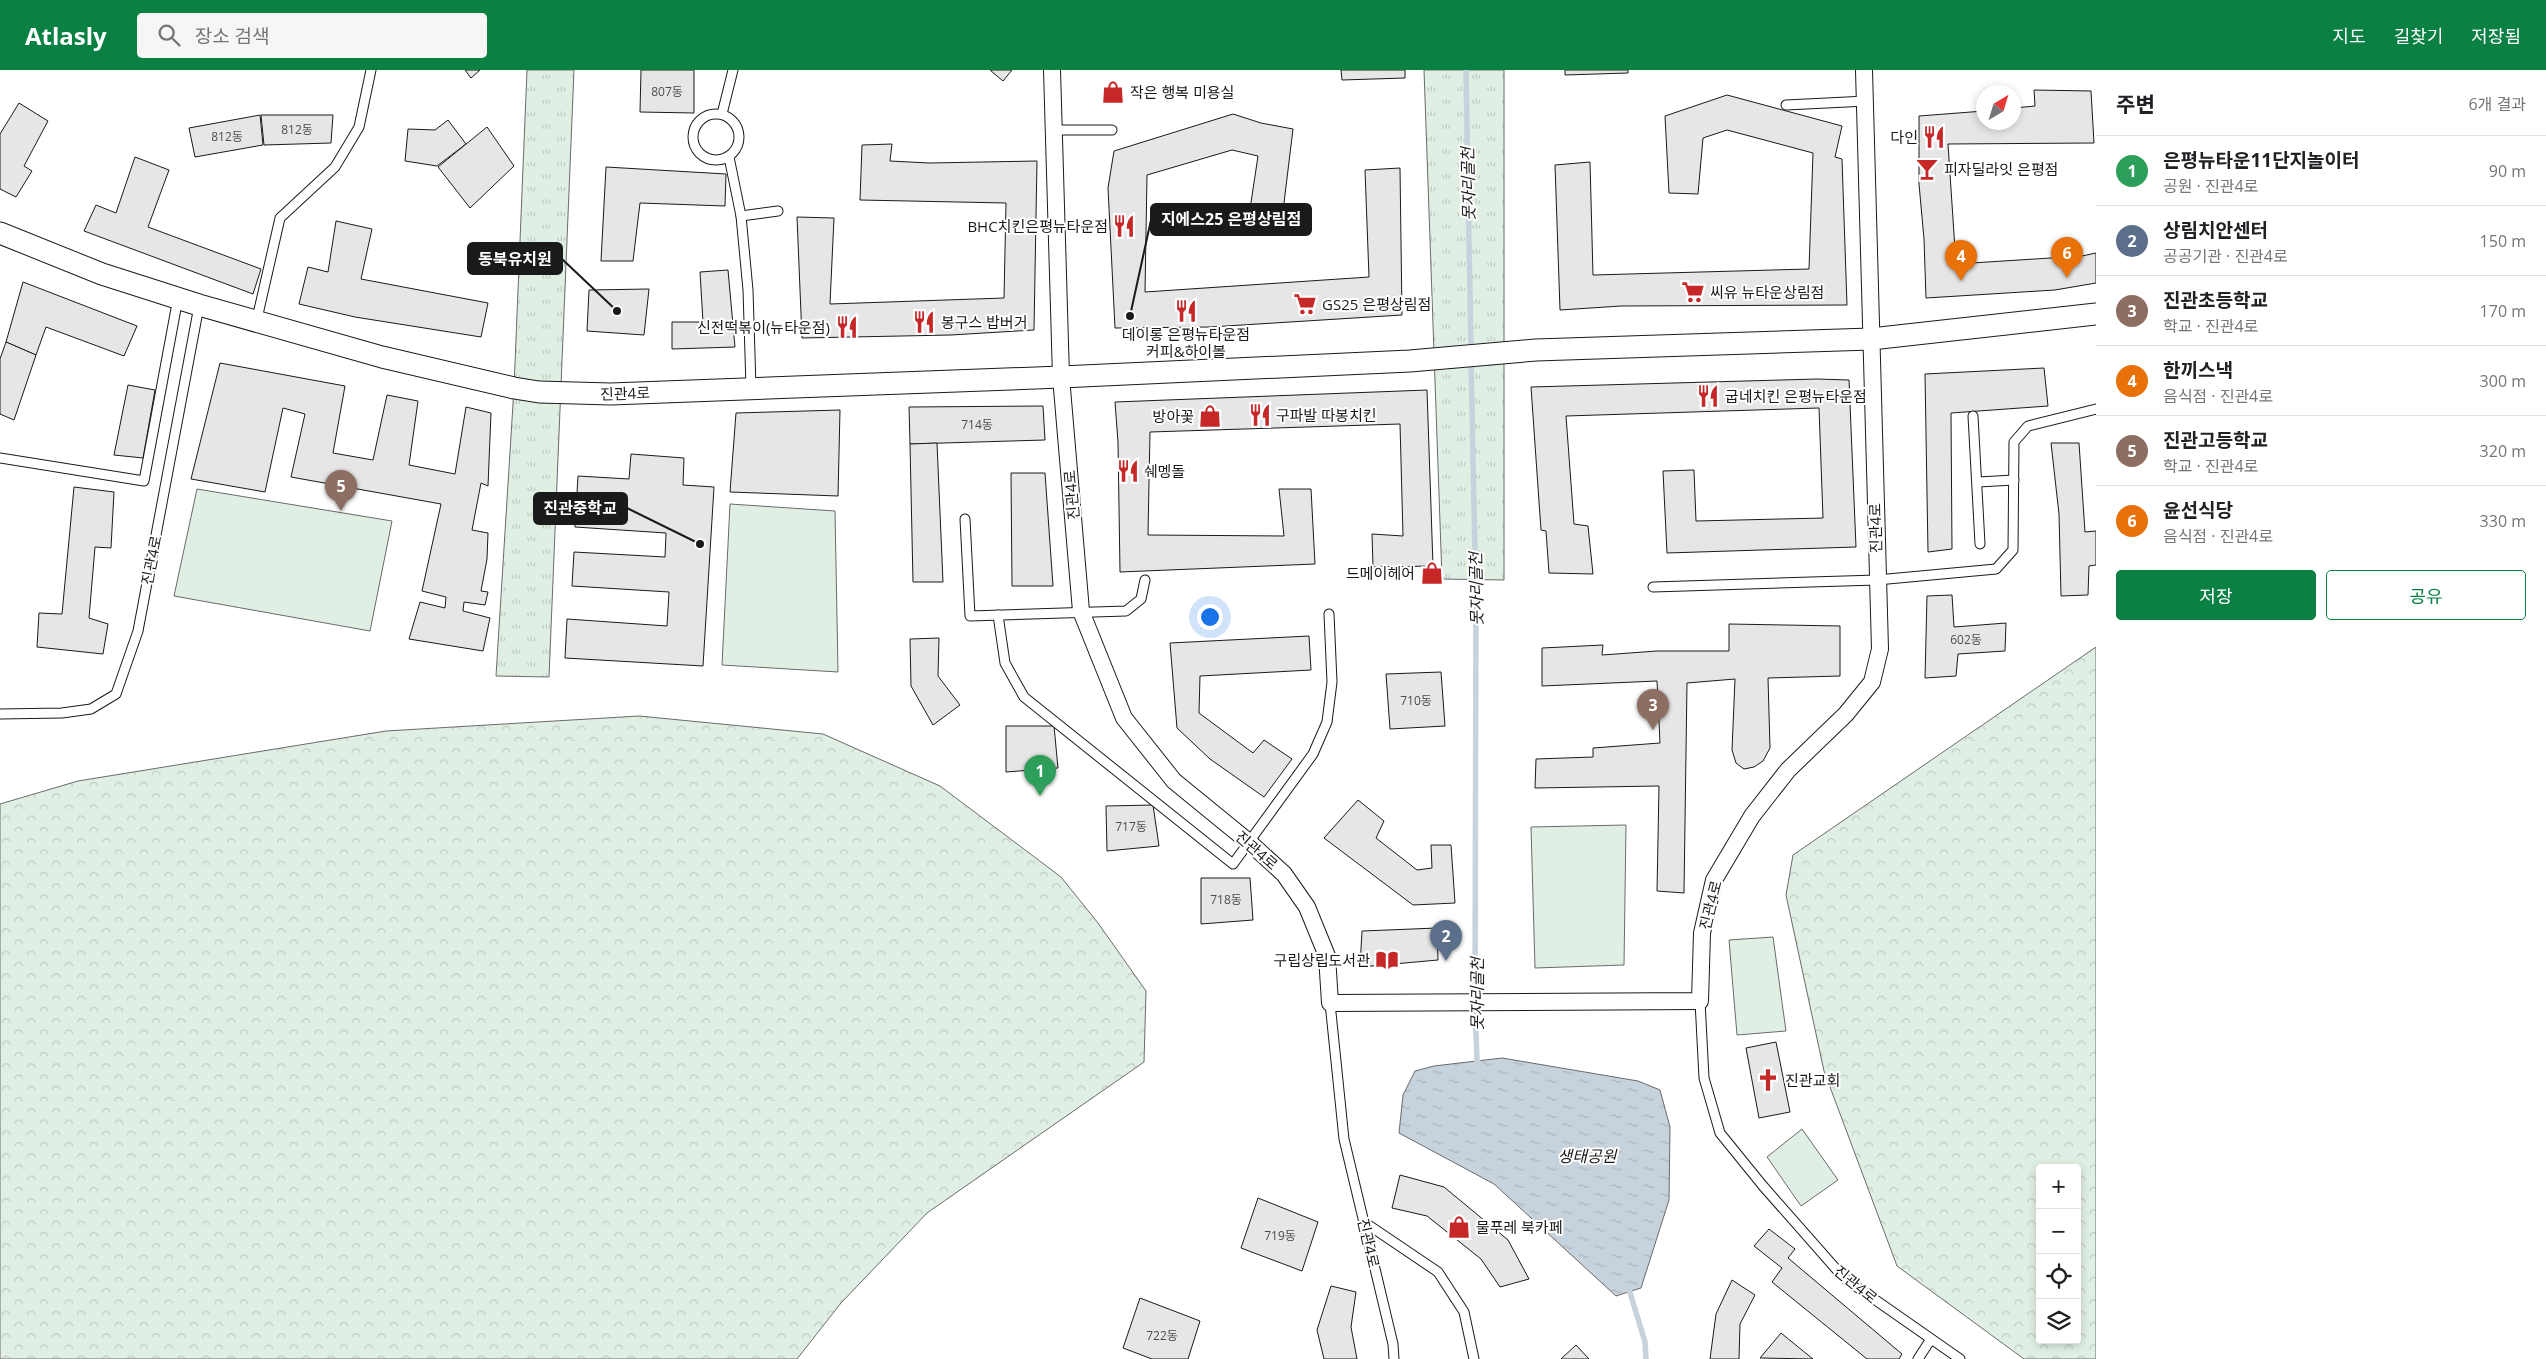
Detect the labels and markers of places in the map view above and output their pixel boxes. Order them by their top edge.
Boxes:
shop icon: 작은 행복 미용실 [1100,79,1126,105]
place label: 작은 행복 미용실 [1130,82,1234,102]
restaurant icon: 다인 [1921,124,1947,150]
place label: 다인 [1890,127,1918,147]
bar icon: 피자딜라잇 은평점 [1914,156,1940,182]
place label: 피자딜라잇 은평점 [1944,159,2058,179]
callout: 지에스25 은평상림점 [1151,204,1311,235]
restaurant icon: BHC치킨은평뉴타운점 [1111,213,1137,239]
place label: BHC치킨은평뉴타운점 [967,216,1108,236]
pin: 6 [2051,237,2083,278]
pin: 4 [1945,240,1977,281]
callout: 동북유치원 [468,243,562,274]
supermarket icon: 씨유 뉴타운상림점 [1680,279,1706,305]
place label: 씨유 뉴타운상림점 [1710,282,1824,302]
supermarket icon: GS25 은평상림점 [1292,291,1318,317]
place label: GS25 은평상림점 [1322,294,1431,314]
restaurant icon: 데이롱 은평뉴타운점 커피&하이볼 [1173,298,1199,324]
restaurant icon: 봉구스 밥버거 [911,309,937,335]
place label: 봉구스 밥버거 [941,312,1028,332]
restaurant icon: 신전떡볶이(뉴타운점) [834,314,860,340]
place label: 신전떡볶이(뉴타운점) [697,317,830,337]
place label: 데이롱 은평뉴타운점 커피&하이볼 [1122,324,1250,361]
restaurant icon: 굽네치킨 은평뉴타운점 [1695,383,1721,409]
place label: 굽네치킨 은평뉴타운점 [1725,386,1867,406]
restaurant icon: 구파발 따봉치킨 [1247,402,1273,428]
shop icon: 방아꽃 [1197,403,1223,429]
place label: 구파발 따봉치킨 [1276,405,1377,425]
place label: 방아꽃 [1153,406,1194,426]
restaurant icon: 쉐멩돌 [1115,458,1141,484]
place label: 쉐멩돌 [1144,461,1185,481]
pin: 5 [325,470,357,511]
callout: 진관중학교 [534,493,627,524]
shop icon: 드메이헤어 [1419,560,1445,586]
place label: 드메이헤어 [1346,563,1415,583]
pin: 3 [1637,689,1669,730]
pin: 1 [1024,755,1056,796]
pin: 2 [1430,920,1462,961]
library icon: 구립상립도서관 [1374,947,1400,973]
place label: 구립상립도서관 [1273,950,1370,970]
church icon: 진관교회 [1755,1067,1781,1093]
place label: 진관교회 [1785,1070,1840,1090]
shop icon: 물푸레 북카페 [1446,1214,1472,1240]
place label: 물푸레 북카페 [1476,1217,1563,1237]

